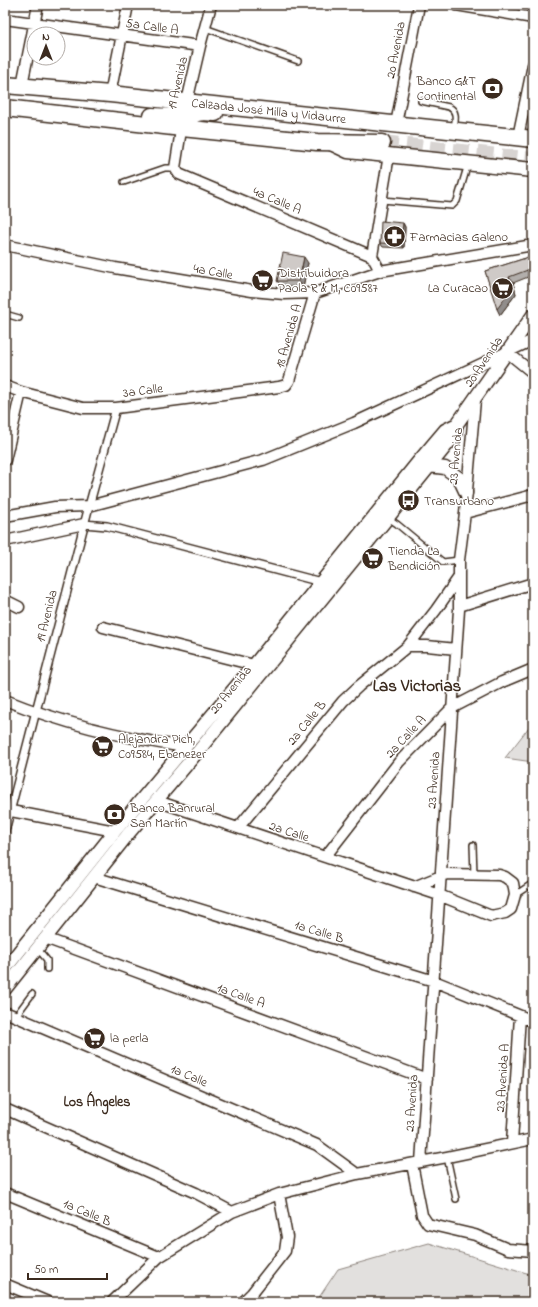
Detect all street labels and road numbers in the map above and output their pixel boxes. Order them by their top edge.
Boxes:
street label: 5a Calle A [124,14,180,40]
street label: 20 Avenida [381,20,411,80]
street label: 19 Avenida [163,55,193,111]
street label: Calzada José Milla y Vidaurre [190,93,347,129]
street label: 4a Calle A [250,182,304,220]
street label: 4a Calle [192,259,235,285]
street label: 18 Avenida A [271,302,307,370]
street label: 20 Avenida [460,333,508,391]
street label: 3a Calle [122,379,164,403]
street label: 23 Avenida [444,427,468,485]
street label: 19 Avenida [31,588,63,644]
street label: 20 Avenida [205,662,257,718]
street label: 2a Calle B [283,696,331,750]
street label: 2a Calle A [381,711,431,763]
street label: 23 Avenida [423,751,445,809]
street label: 2a Calle [267,817,312,847]
street label: 1a Calle B [292,915,346,949]
street label: 1a Calle A [214,979,268,1013]
street label: 23 Avenida A [491,1043,515,1113]
street label: 1a Calle [167,1060,211,1092]
street label: 23 Avenida [401,1074,423,1132]
street label: 1a Calle B [60,1194,114,1232]

